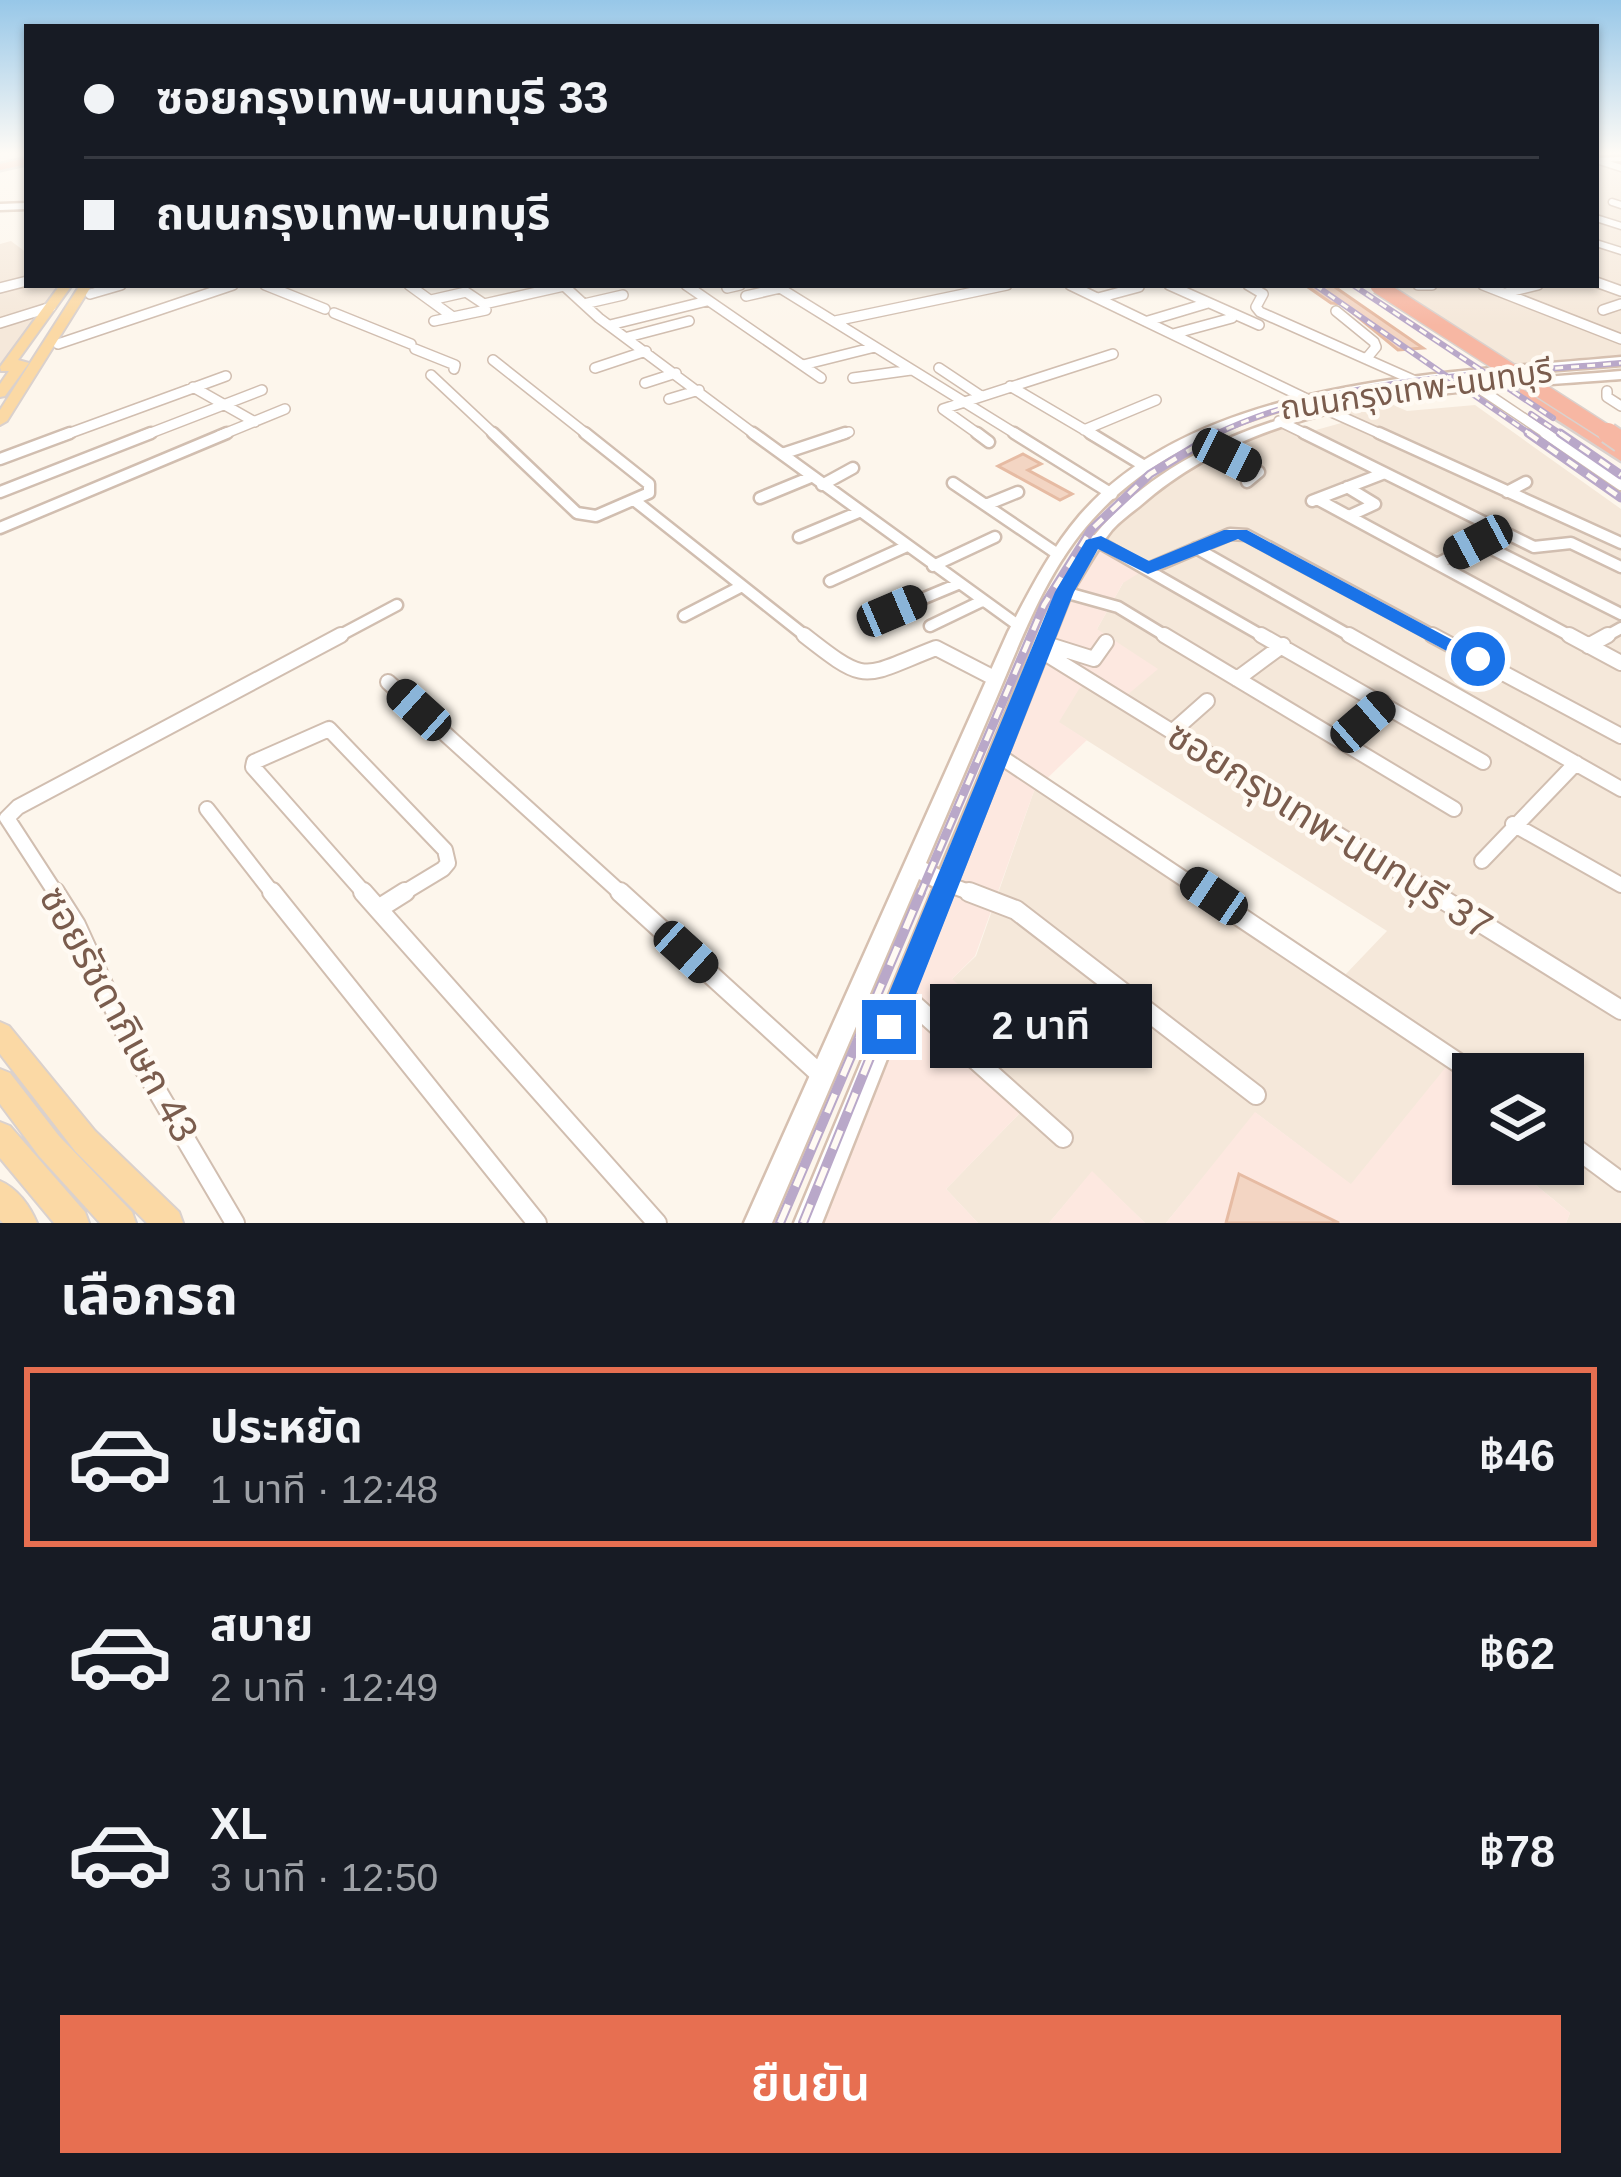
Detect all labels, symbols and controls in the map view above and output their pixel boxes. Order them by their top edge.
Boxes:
text: ซอยกรุงเทพ-นนทบุรี 33 [156,72,608,123]
text: ถนนกรุงเทพ-นนทบุรี [156,188,550,239]
street label: ถนนกรุงเทพ-นนทบุรี [1278,352,1555,428]
car [1187,423,1267,487]
car [1438,509,1518,575]
car [852,580,932,642]
route start [1451,632,1505,686]
car [380,673,458,747]
car [1324,685,1402,759]
street label: ซอยกรุงเทพ-นนทบุรี 37 [1159,713,1500,949]
car [1174,861,1254,931]
street label: ซอยรัชดาภิเษก 43 [31,879,207,1149]
car [647,915,725,989]
callout: 2 นาที [931,985,1153,1069]
route end [862,1000,916,1054]
text: 2 นาที [992,1004,1090,1047]
map controls [1452,1053,1584,1185]
button: layers [1452,1053,1584,1185]
text: เลือกรถ [60,1265,238,1325]
text: ประหยัด [210,1401,363,1452]
icon: car [66,1403,174,1511]
text: ฿46 [1479,1430,1555,1481]
text: 1 นาที · 12:48 [210,1468,438,1511]
text: สบาย [210,1599,313,1650]
icon: car [66,1601,174,1709]
text: ฿62 [1479,1628,1555,1679]
text: 2 นาที · 12:49 [210,1666,438,1709]
text: XL [210,1798,268,1849]
icon: car [66,1799,174,1907]
text: ฿78 [1479,1826,1555,1877]
text: 3 นาที · 12:50 [210,1856,438,1899]
button: ยืนยัน [60,2015,1561,2153]

